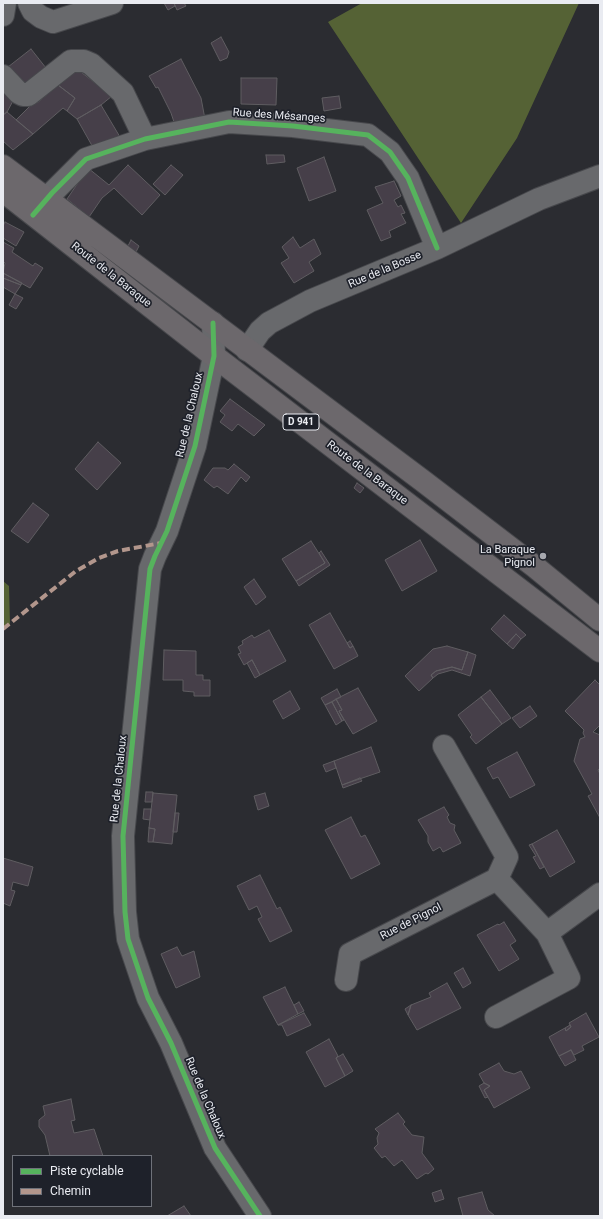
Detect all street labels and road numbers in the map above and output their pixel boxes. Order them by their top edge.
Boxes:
street label: Rue des Mésanges [232,106,326,126]
street label: Route de la Baraque [68,240,154,310]
street label: Rue de la Bosse [347,249,423,291]
street label: Rue de la Chaloux [174,371,206,459]
road number: D 941 [283,414,319,430]
street label: Route de la Baraque [324,438,410,508]
street label: Rue de la Chaloux [108,735,130,823]
street label: Rue de Pignol [378,901,444,943]
street label: Rue de la Chaloux [182,1055,228,1141]

